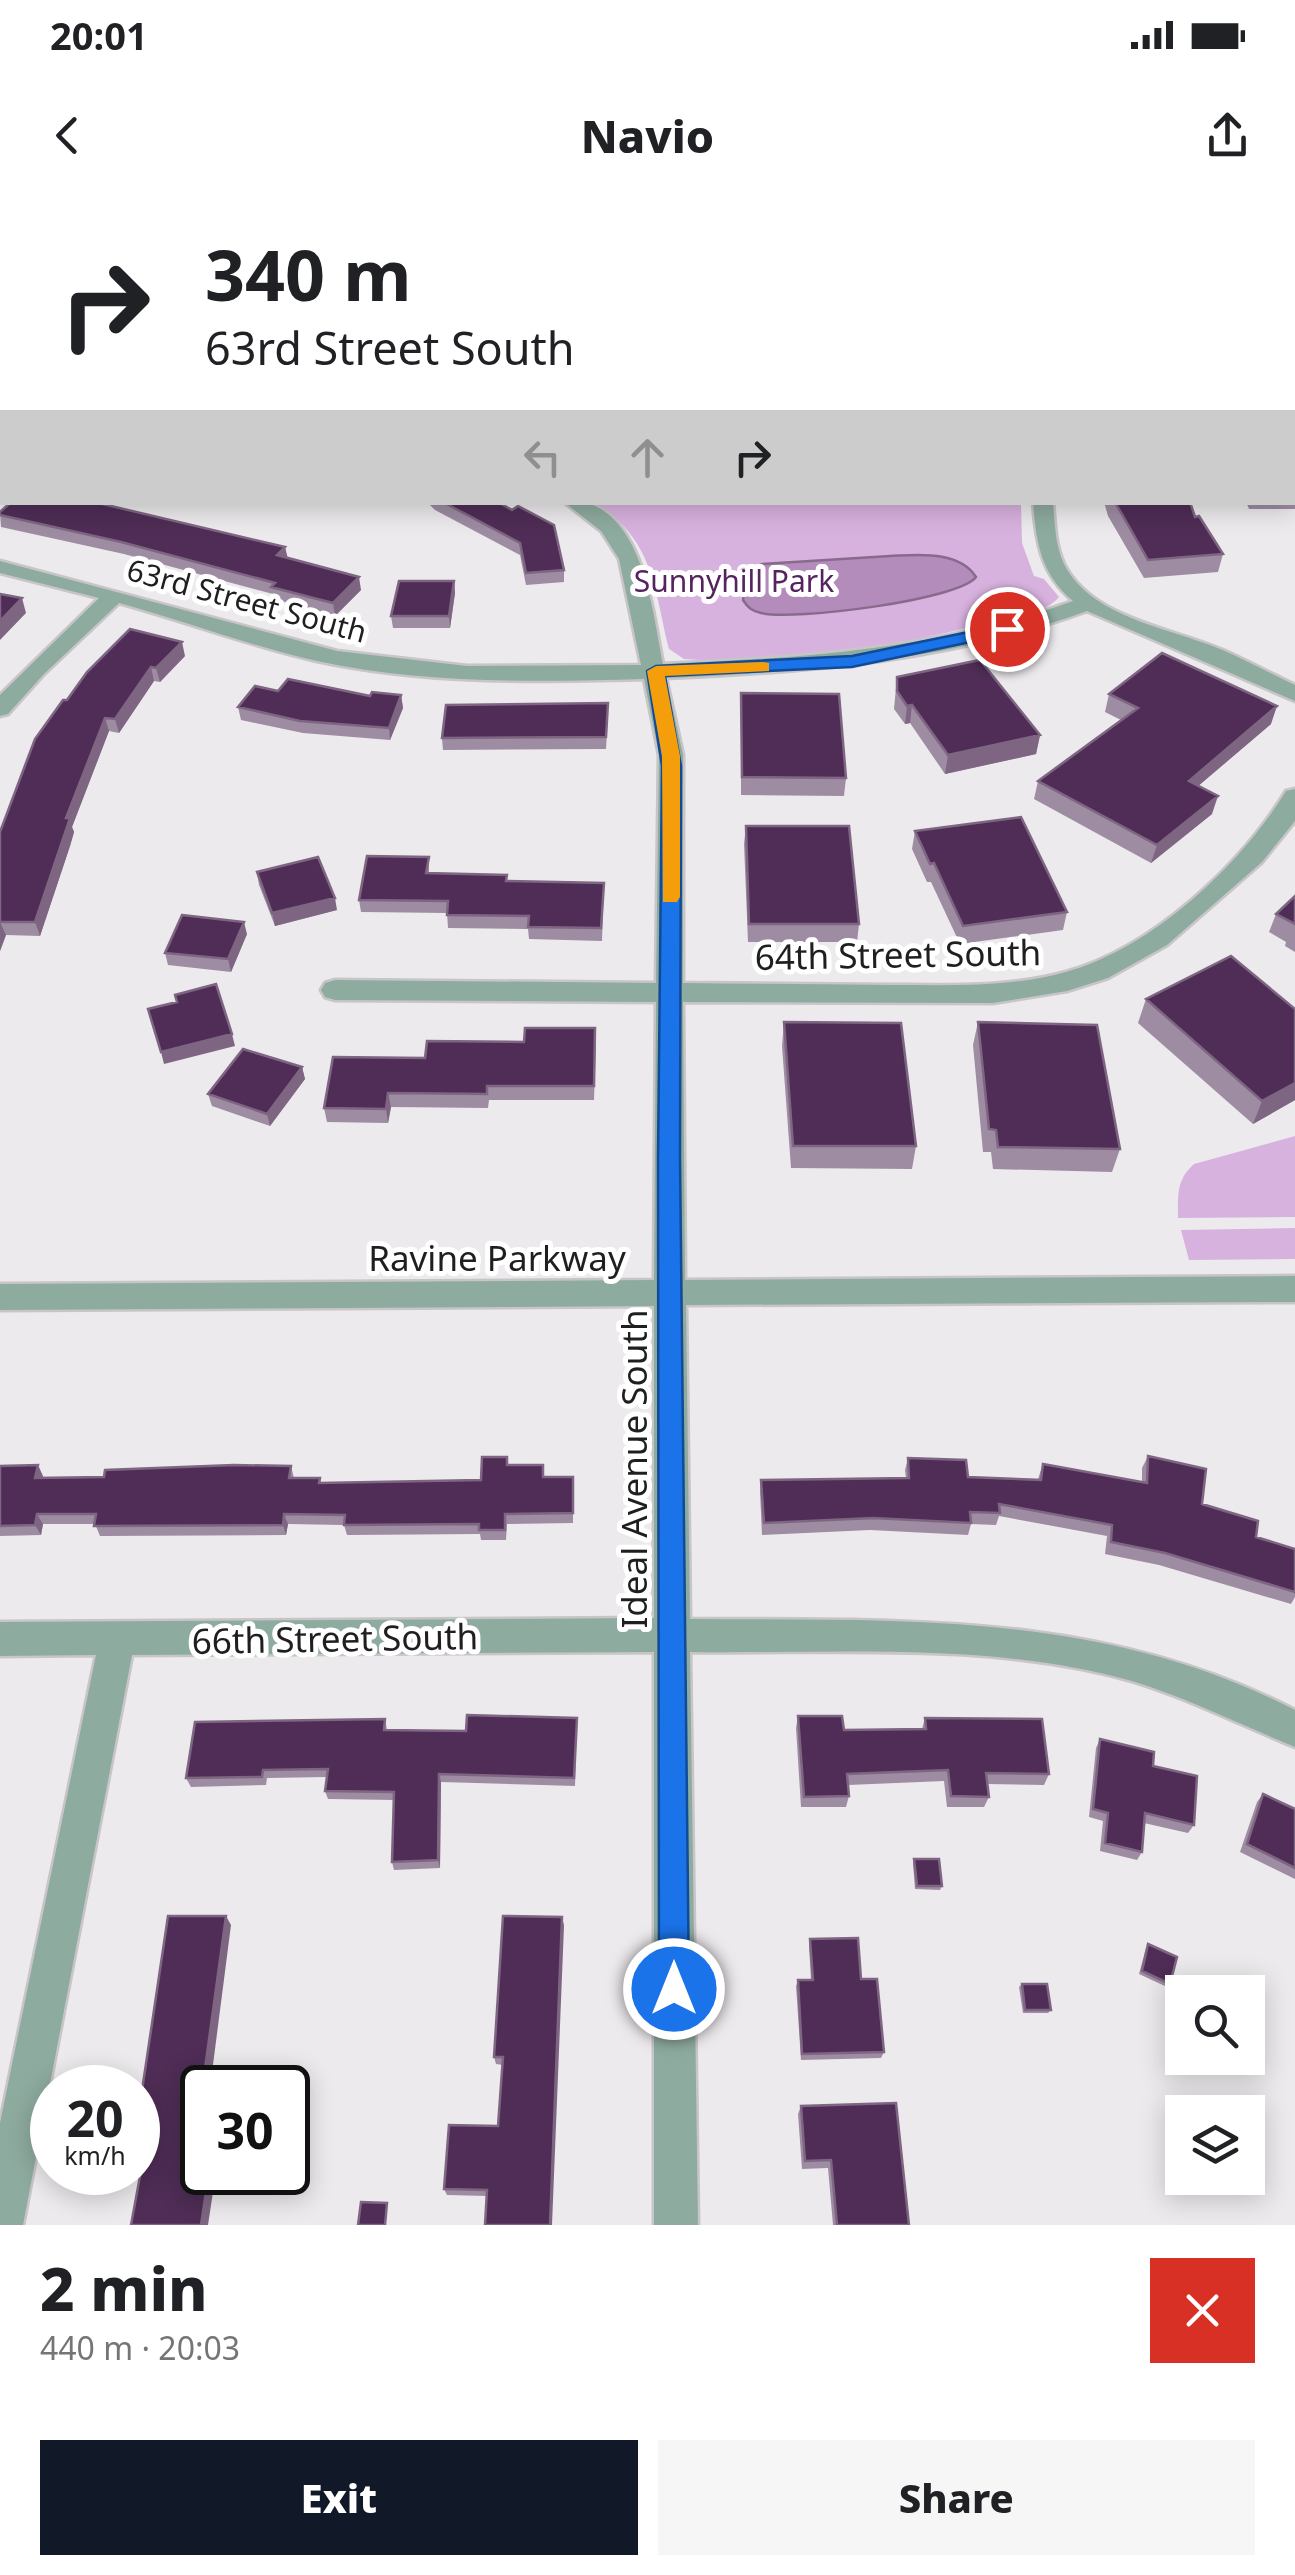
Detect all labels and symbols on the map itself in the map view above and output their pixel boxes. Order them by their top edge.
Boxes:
street label: 63rd Street South [123,548,371,652]
park label: Sunnyhill Park [634,560,834,601]
pin [965,587,1050,672]
street label: 64th Street South [754,928,1042,980]
street label: Ravine Parkway [368,1234,626,1281]
street label: Ideal Avenue South [610,1309,657,1629]
street label: 66th Street South [191,1612,479,1664]
position arrow [622,1937,726,2041]
speed limit sign: 30 [180,2065,310,2195]

